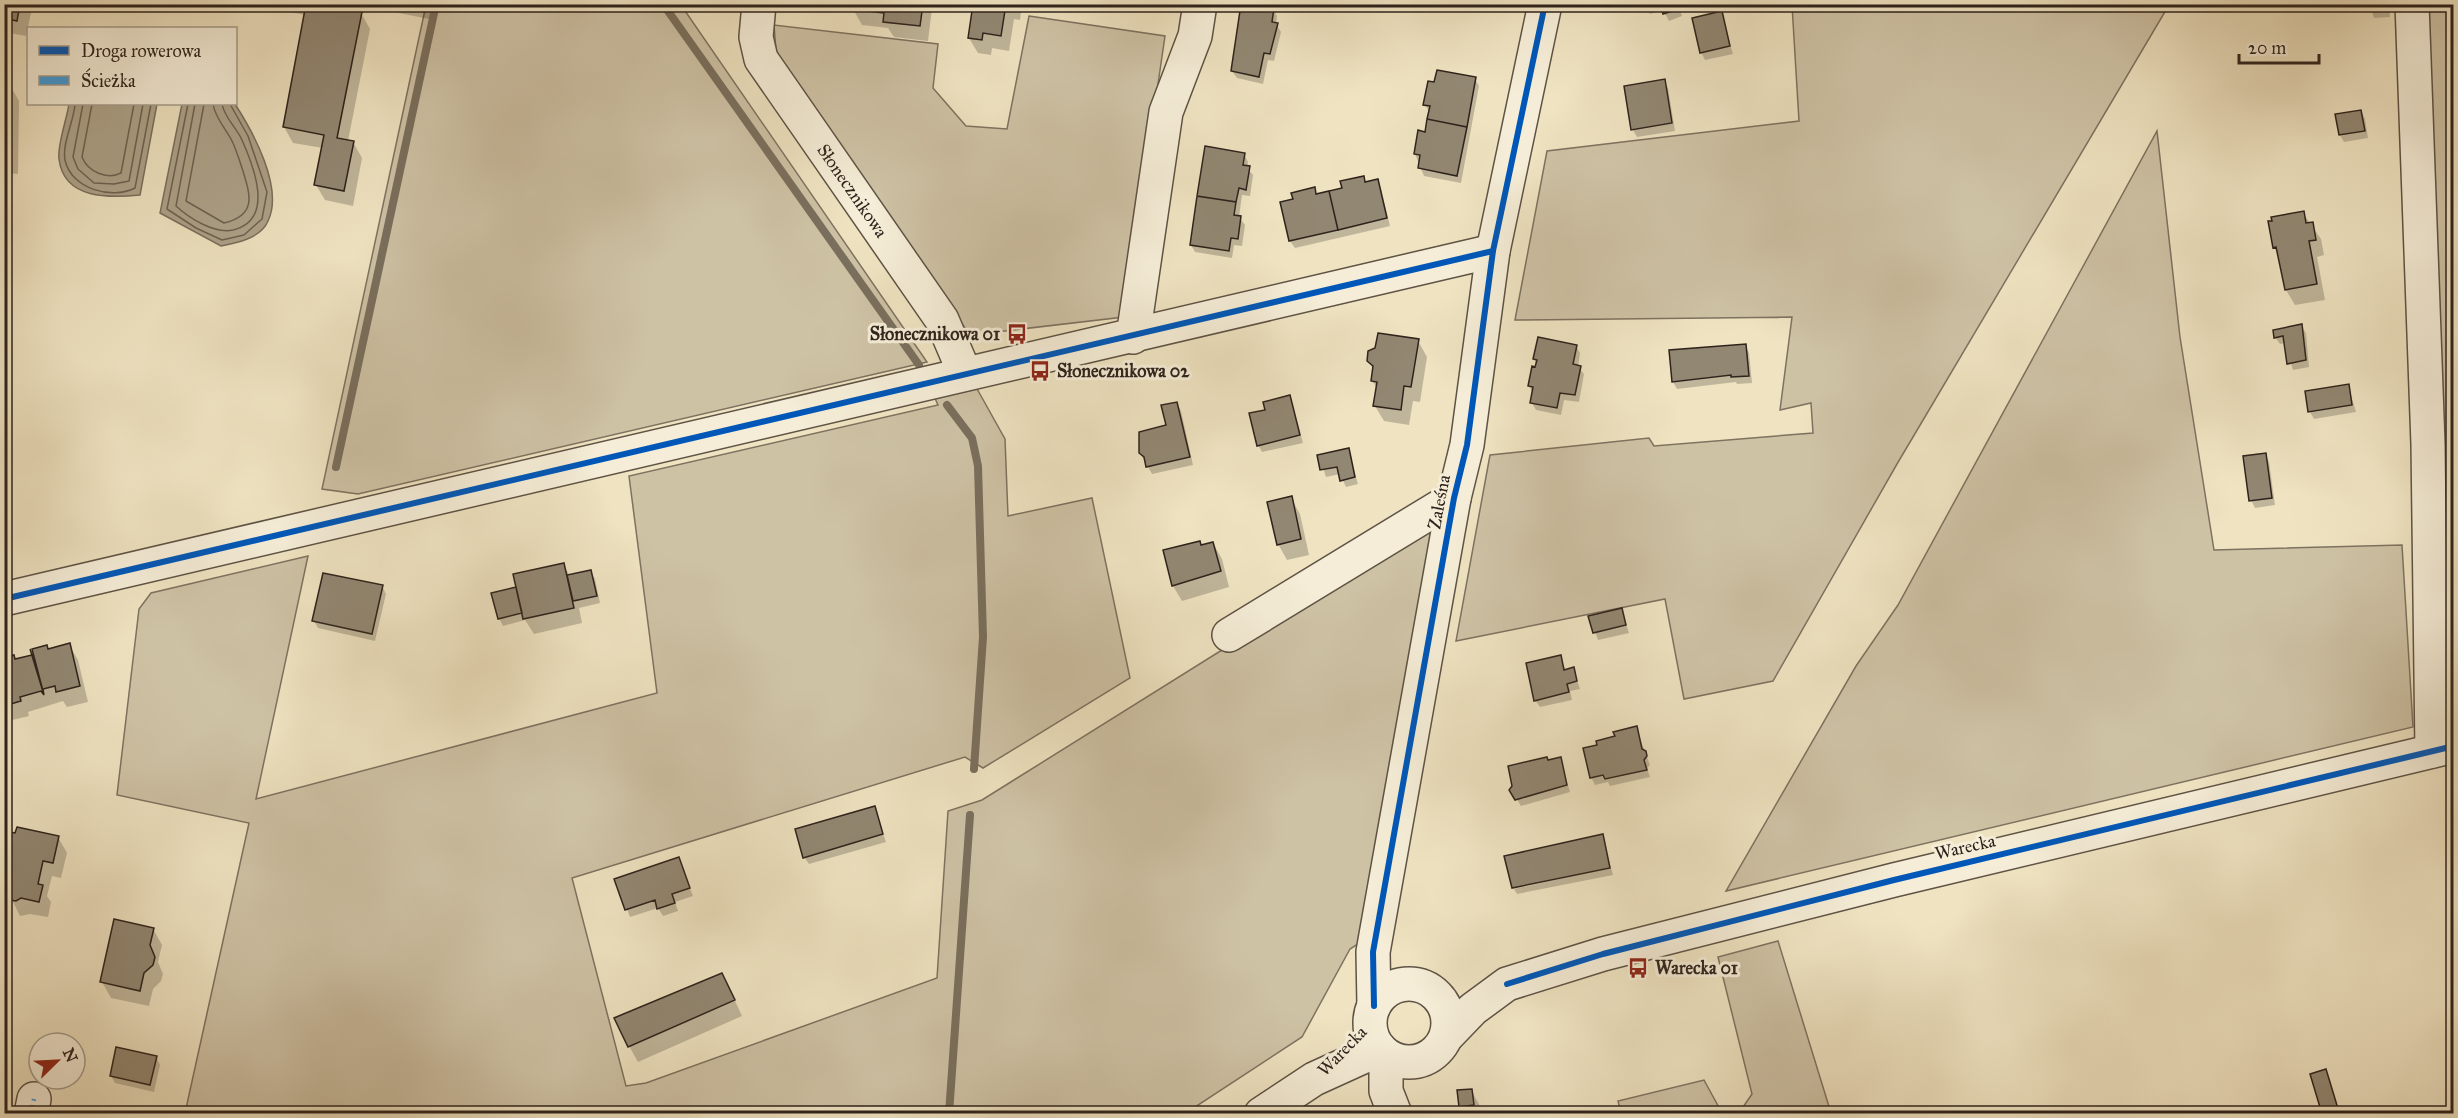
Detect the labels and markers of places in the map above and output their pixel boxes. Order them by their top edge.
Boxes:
bus stop icon: Słonecznikowa 01 [1005,322,1029,346]
place label: Słonecznikowa 01 [870,323,1000,345]
bus stop icon: Słonecznikowa 02 [1028,359,1052,383]
place label: Słonecznikowa 02 [1057,360,1190,382]
bus stop icon: Warecka 01 [1626,956,1650,980]
place label: Warecka 01 [1655,957,1738,979]

